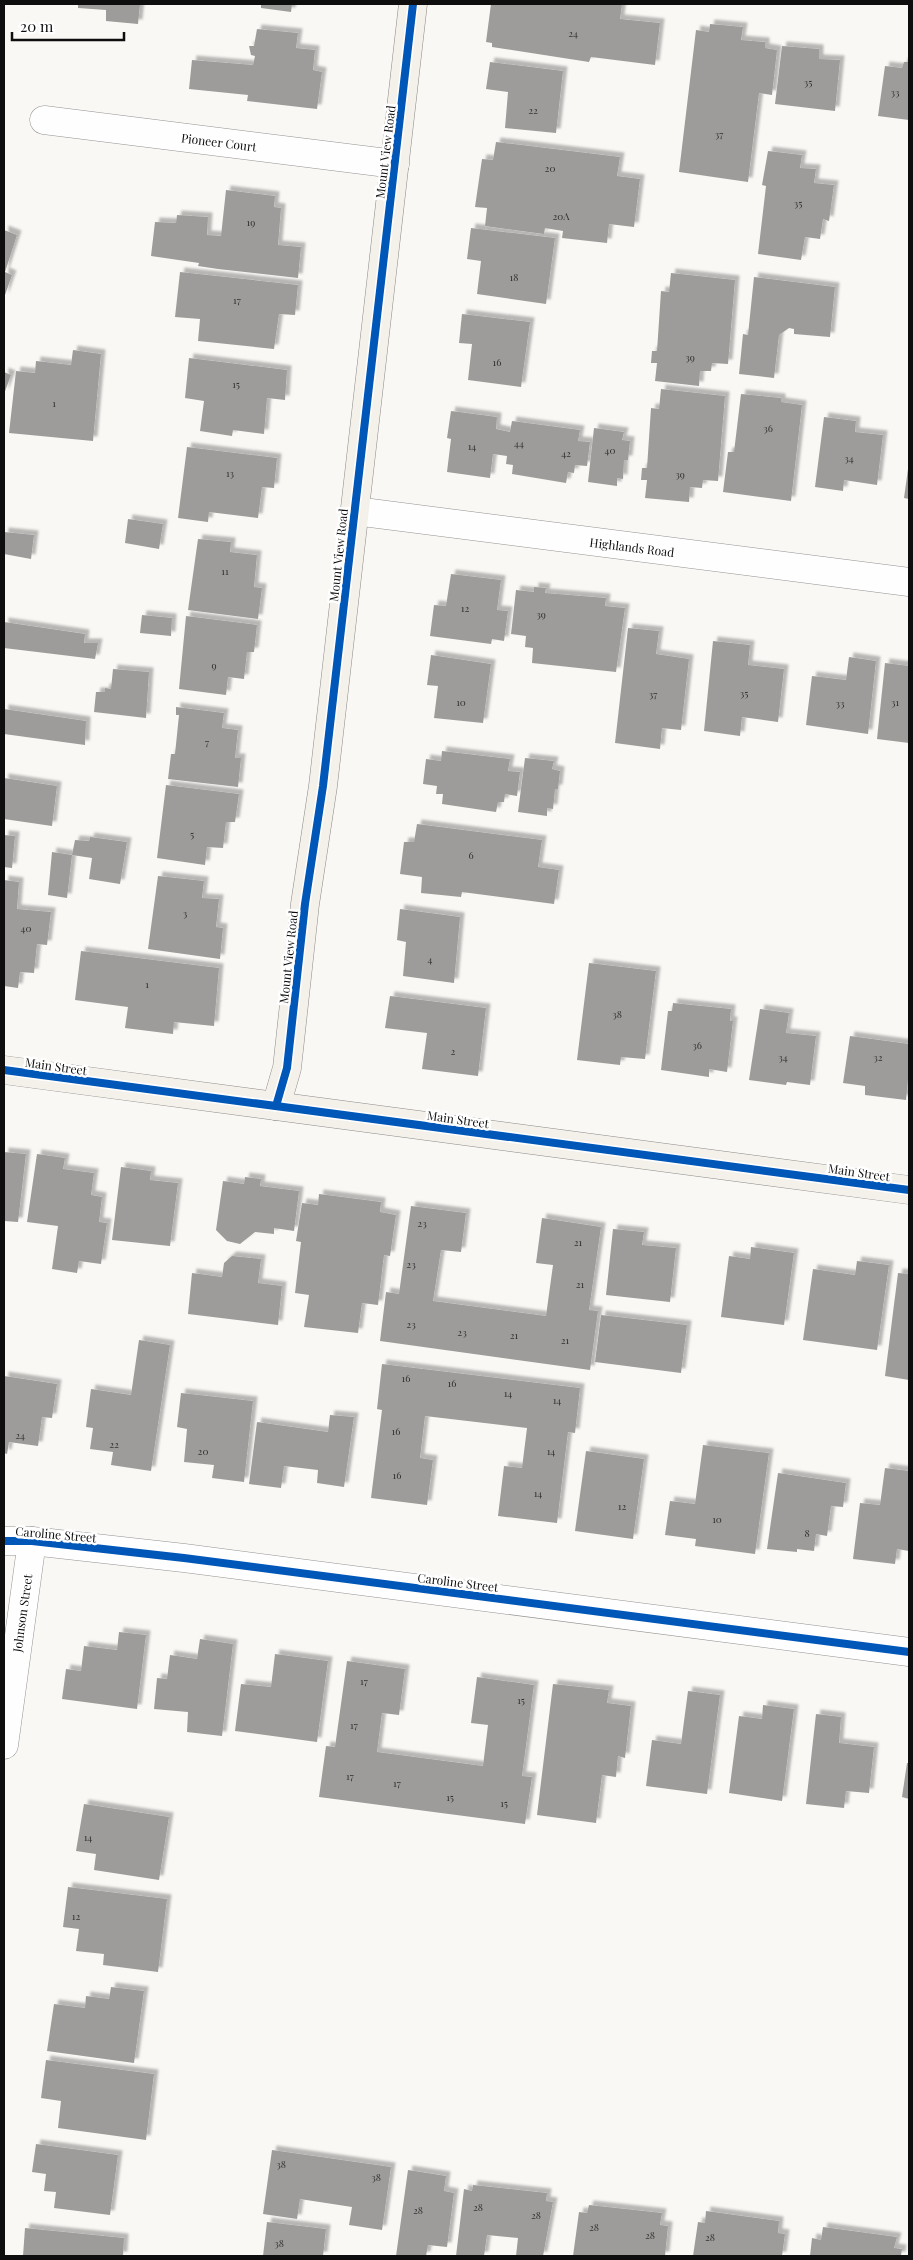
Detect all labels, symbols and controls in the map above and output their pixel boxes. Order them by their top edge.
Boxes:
scale bar [12,10,125,42]
text: 20 m [20,16,54,36]
house number: 24 [568,26,578,40]
house number: 35 [804,75,812,89]
house number: 33 [890,85,900,99]
house number: 22 [528,103,538,117]
street label: Mount View Road [371,105,399,199]
house number: 37 [715,127,723,141]
street label: Pioneer Court [180,129,258,155]
house number: 20 [545,161,555,175]
house number: 35 [794,196,802,210]
house number: 20A [552,209,570,223]
house number: 19 [247,215,255,229]
house number: 18 [510,270,518,284]
house number: 17 [233,293,241,307]
house number: 39 [685,350,695,364]
house number: 16 [493,355,501,369]
house number: 15 [232,377,240,391]
house number: 1 [52,396,56,410]
house number: 36 [763,421,773,435]
house number: 44 [514,436,524,450]
house number: 14 [468,439,476,453]
house number: 40 [605,443,615,457]
house number: 42 [561,446,571,460]
house number: 34 [844,451,854,465]
house number: 13 [226,466,235,480]
house number: 39 [675,467,685,481]
street label: Mount View Road [325,508,351,602]
street label: Highlands Road [589,534,675,560]
house number: 11 [221,564,229,578]
house number: 12 [461,601,469,615]
house number: 39 [536,607,546,621]
house number: 9 [211,658,217,672]
house number: 35 [740,686,748,700]
house number: 37 [649,687,657,701]
house number: 10 [456,695,466,709]
house number: 31 [891,695,899,709]
house number: 33 [835,696,845,710]
house number: 7 [205,735,209,749]
house number: 5 [190,827,194,841]
house number: 6 [468,848,474,862]
house number: 3 [183,906,188,920]
street label: Mount View Road [275,910,301,1004]
house number: 40 [21,921,31,935]
house number: 4 [428,952,433,966]
house number: 1 [145,977,149,991]
house number: 38 [612,1007,622,1021]
house number: 36 [692,1038,702,1052]
house number: 2 [451,1044,456,1058]
house number: 34 [778,1050,788,1064]
house number: 32 [873,1050,883,1064]
street label: Main Street [24,1054,89,1078]
street label: Main Street [426,1107,491,1131]
street label: Main Street [827,1160,892,1184]
house number: 23 [417,1216,427,1230]
house number: 21 [574,1235,583,1249]
house number: 23 [406,1257,416,1271]
house number: 21 [576,1277,585,1291]
house number: 23 [406,1317,416,1331]
house number: 23 [457,1325,467,1339]
house number: 21 [510,1328,519,1342]
house number: 21 [561,1333,570,1347]
house number: 16 [402,1371,410,1385]
house number: 16 [448,1376,456,1390]
house number: 14 [504,1386,512,1400]
house number: 14 [553,1393,561,1407]
house number: 16 [392,1424,400,1438]
house number: 24 [15,1428,25,1442]
house number: 22 [109,1437,119,1451]
house number: 20 [198,1444,208,1458]
house number: 14 [547,1444,555,1458]
house number: 16 [393,1468,401,1482]
house number: 14 [534,1486,542,1500]
house number: 12 [618,1499,626,1513]
house number: 10 [712,1512,722,1526]
street label: Caroline Street [15,1522,98,1546]
house number: 8 [804,1526,810,1540]
street label: Caroline Street [417,1569,500,1595]
street label: Johnson Street [8,1572,36,1654]
house number: 17 [360,1674,368,1688]
house number: 15 [517,1693,525,1707]
house number: 17 [350,1718,358,1732]
house number: 17 [346,1769,354,1783]
house number: 17 [393,1776,401,1790]
house number: 15 [446,1790,454,1804]
house number: 15 [500,1796,508,1810]
house number: 14 [84,1830,92,1844]
house number: 12 [72,1909,80,1923]
house number: 38 [276,2157,286,2171]
house number: 38 [371,2170,381,2184]
house number: 28 [473,2200,483,2214]
house number: 28 [413,2203,423,2217]
house number: 28 [531,2208,541,2222]
house number: 28 [589,2220,599,2234]
house number: 28 [645,2228,655,2242]
house number: 28 [705,2230,715,2244]
house number: 38 [274,2236,284,2250]

